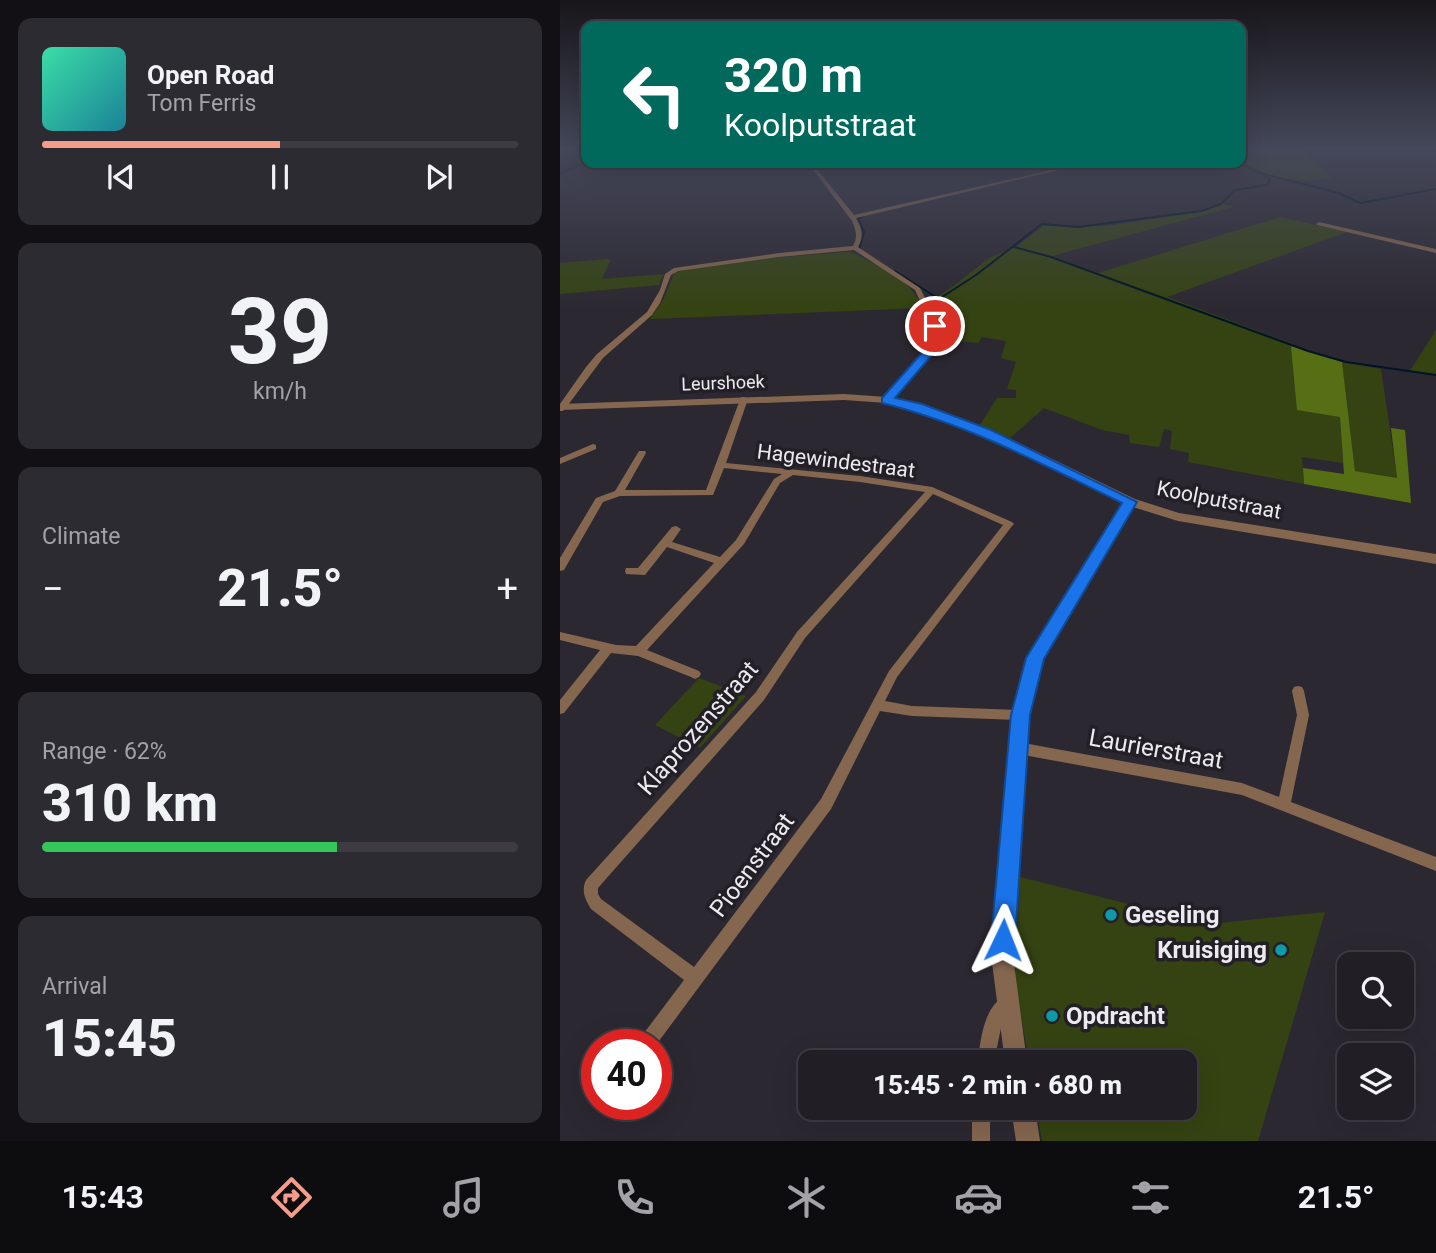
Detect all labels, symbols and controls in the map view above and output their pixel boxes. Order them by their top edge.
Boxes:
text: 320 m [724,47,863,104]
icon: left [609,49,700,140]
text: Open Road [147,60,275,90]
text: Tom Ferris [147,90,256,117]
text: Koolputstraat [724,106,917,144]
icon: previous [102,158,140,196]
icon: pause [261,158,299,196]
icon: next [420,158,458,196]
text: 39 [228,279,332,385]
pin [905,296,965,356]
icon: arrive [916,307,954,345]
street label: Leurshoek [681,371,766,394]
text: km/h [253,378,307,405]
street label: Hagewindestraat [756,439,916,483]
street label: Koolputstraat [1155,476,1283,524]
text: Climate [42,523,121,550]
text: 21.5° [217,558,343,619]
text: − [42,567,64,611]
text: + [496,567,518,611]
street label: Klaprozenstraat [632,655,764,801]
street label: Laurierstraat [1087,723,1225,775]
text: Range · 62% [42,738,167,765]
text: 310 km [42,773,218,834]
street label: Pioenstraat [704,808,800,922]
place label: Geseling [1125,901,1219,929]
position arrow [966,903,1040,977]
marker: Geseling [1103,907,1119,923]
place label: Kruisiging [1157,936,1267,964]
marker: Kruisiging [1273,942,1289,958]
map controls [1337,952,1414,1120]
button: search [1337,952,1414,1029]
text: Arrival [42,973,107,1000]
place label: Opdracht [1066,1002,1165,1030]
text: 15:45 [42,1008,177,1069]
marker: Opdracht [1044,1008,1060,1024]
speed limit sign: 40 [581,1029,672,1120]
button: layers [1337,1043,1414,1120]
text: 15:45 · 2 min · 680 m [873,1070,1122,1100]
icon: directions [267,1173,316,1222]
icon: music [439,1173,488,1222]
icon: phone [610,1173,659,1222]
icon: climate [782,1173,831,1222]
icon: car [954,1173,1003,1222]
icon: filters [1126,1173,1175,1222]
text: 15:43 [61,1178,144,1216]
text: 21.5° [1298,1178,1374,1216]

